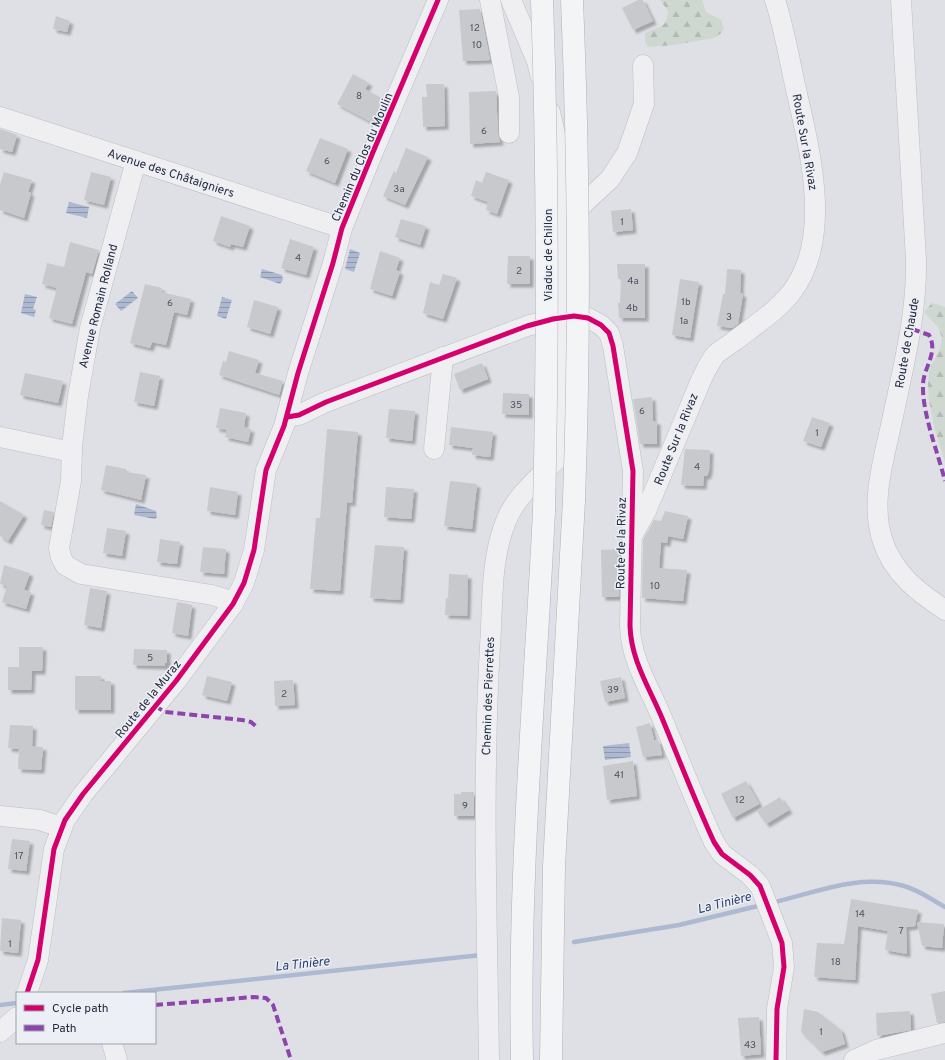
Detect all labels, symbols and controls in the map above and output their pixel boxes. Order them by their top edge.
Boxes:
house number: 12 [470,22,480,35]
house number: 10 [472,39,482,52]
street label: Chemin du Clos du Moulin [328,90,397,224]
house number: 8 [356,90,362,103]
street label: Route Sur la Rivaz [788,93,820,192]
house number: 6 [481,125,487,138]
street label: Avenue des Châtaigniers [105,146,236,202]
house number: 6 [324,155,330,168]
house number: 3a [393,183,405,196]
street label: Viaduc de Chillon [541,209,557,301]
house number: 1 [620,216,624,229]
street label: Avenue Romain Rolland [76,243,122,370]
house number: 4 [295,252,301,265]
house number: 2 [516,265,522,278]
house number: 4a [627,275,639,288]
house number: 1b [681,296,691,309]
house number: 6 [167,297,173,310]
street label: Route de Chaude [892,297,924,390]
house number: 4b [626,302,638,315]
house number: 3 [726,311,732,324]
house number: 1a [680,315,688,328]
street label: Route Sur la Rivaz [651,391,703,488]
house number: 35 [510,399,522,412]
house number: 6 [639,405,645,418]
house number: 1 [815,427,819,440]
house number: 4 [694,461,700,474]
street label: Route de la Rivaz [613,497,631,589]
house number: 10 [650,580,660,593]
street label: Chemin des Pierrettes [479,636,499,756]
house number: 5 [147,652,153,665]
street label: Route de la Muraz [112,657,185,742]
house number: 39 [607,684,619,697]
house number: 2 [281,688,287,701]
house number: 41 [614,769,624,782]
house number: 12 [735,794,745,807]
house number: 9 [462,800,468,813]
house number: 17 [15,850,23,863]
water label: La Tinière [696,889,753,918]
house number: 14 [855,908,865,921]
house number: 7 [898,925,904,938]
house number: 1 [8,938,12,951]
water label: La Tinière [274,954,331,976]
house number: 18 [831,956,841,969]
legend [16,992,156,1044]
text: Cycle path [52,1001,109,1017]
text: Path [52,1021,77,1037]
house number: 1 [819,1026,823,1039]
house number: 43 [744,1039,756,1052]

